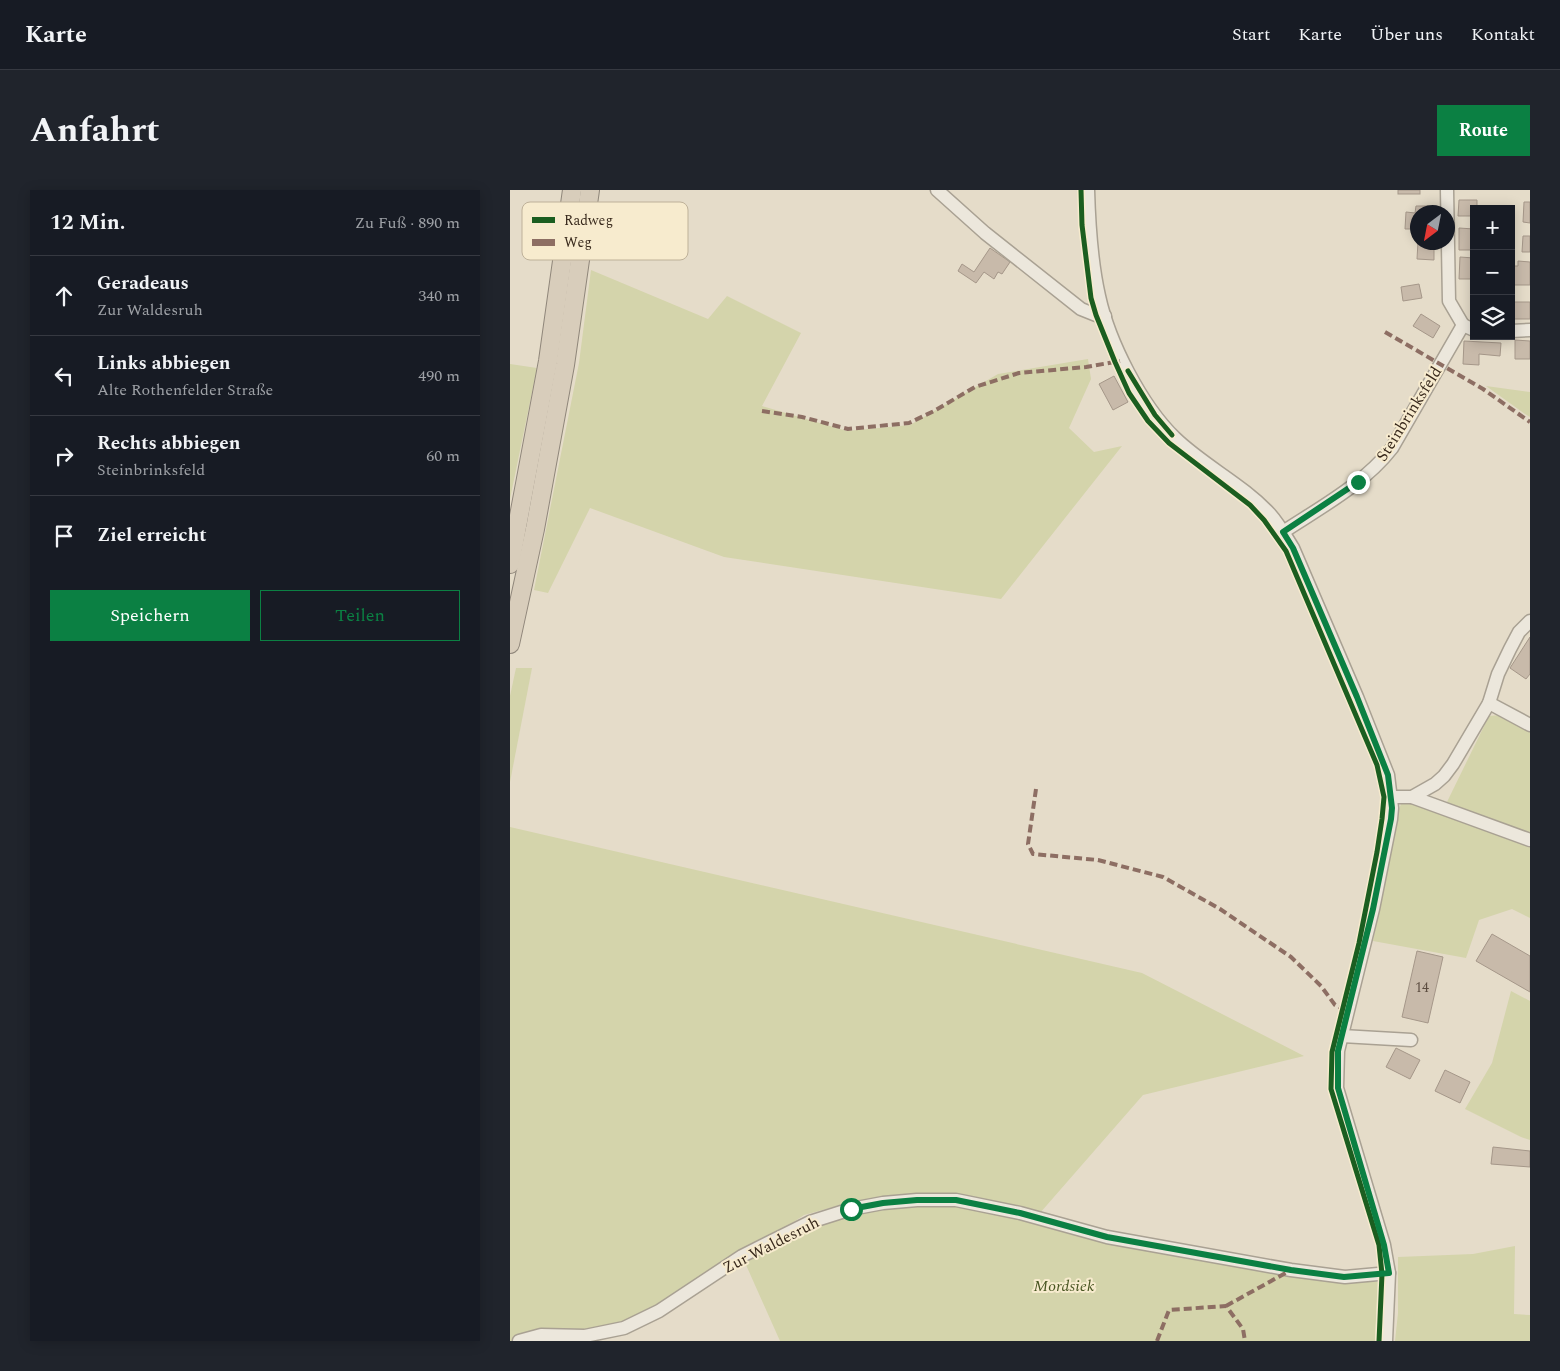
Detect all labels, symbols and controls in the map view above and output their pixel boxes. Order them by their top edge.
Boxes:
text: Karte [25,17,87,53]
text: Start [1232,21,1270,48]
text: Karte [1298,21,1342,48]
text: Über uns [1370,21,1443,48]
text: Kontakt [1471,21,1535,48]
text: Anfahrt [30,104,160,157]
button: Route [1437,105,1530,156]
legend [522,202,688,260]
north arrow [1410,205,1455,250]
map controls [1470,205,1515,340]
button: + [1470,205,1515,250]
text: 12 Min. [50,207,125,239]
text: Radweg [564,210,613,231]
text: Zu Fuß · 890 m [355,211,460,235]
text: Weg [564,232,592,253]
button: − [1470,250,1515,295]
text: Geradeaus [97,269,189,298]
icon: ahead [50,282,78,310]
text: 340 m [418,284,460,308]
button: layers [1470,295,1515,340]
text: Zur Waldesruh [97,298,203,322]
text: Links abbiegen [97,349,231,378]
icon: left [50,362,78,390]
street label: Steinbrinksfeld [1370,362,1448,466]
text: 490 m [418,364,460,388]
text: Alte Rothenfelder Straße [97,378,273,402]
text: Rechts abbiegen [97,429,241,458]
icon: right [50,442,78,470]
text: 60 m [426,444,460,468]
text: Steinbrinksfeld [97,458,205,482]
route end [1347,471,1370,494]
text: Ziel erreicht [97,521,207,550]
icon: arrive [50,522,78,550]
button: Speichern [50,590,250,641]
button: Teilen [260,590,460,641]
house number: 14 [1415,977,1429,998]
route start [840,1198,863,1221]
street label: Zur Waldesruh [718,1210,824,1280]
park label: Mordsiek [1034,1274,1095,1298]

